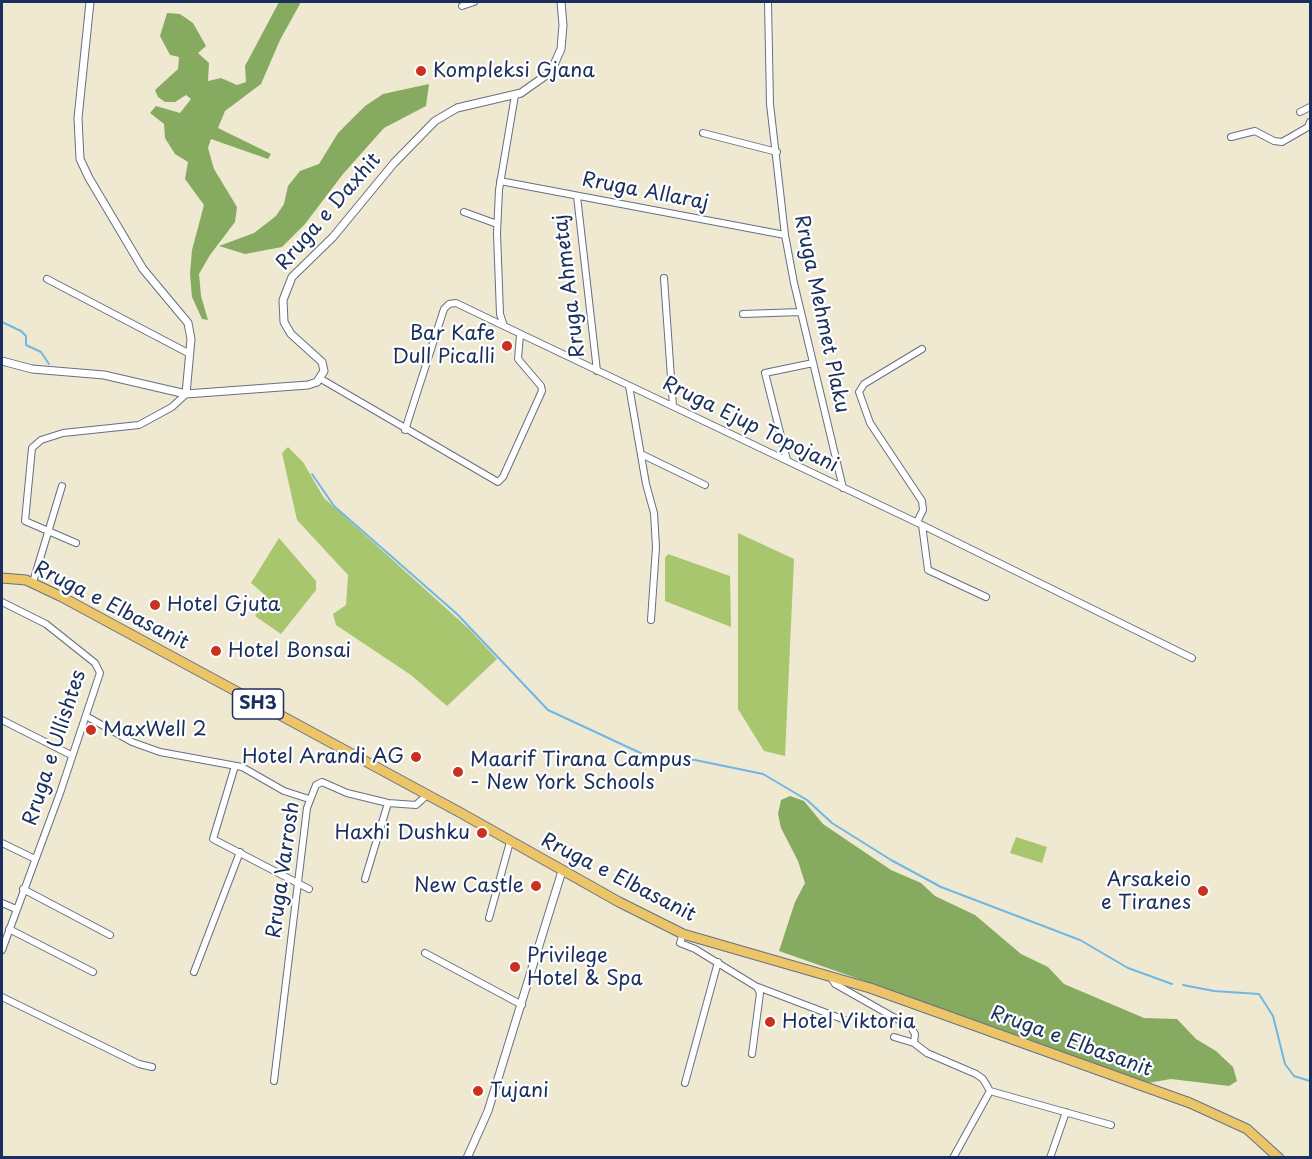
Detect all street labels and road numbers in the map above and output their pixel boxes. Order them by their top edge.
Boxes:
street label: Rruga e Daxhit [272,149,386,275]
street label: Rruga Allaraj [580,168,710,216]
street label: Rruga Ahmetaj [549,213,591,359]
street label: Rruga Mehmet Plaku [788,213,854,415]
street label: Rruga Ejup Topojani [658,372,842,478]
street label: Rruga e Elbasanit [30,557,192,655]
street label: Rruga e Ullishtes [19,667,91,829]
road number: SH3 [232,689,284,719]
street label: Rruga Varrosh [263,800,305,940]
street label: Rruga e Elbasanit [537,829,699,927]
street label: Rruga e Elbasanit [987,1002,1155,1082]

